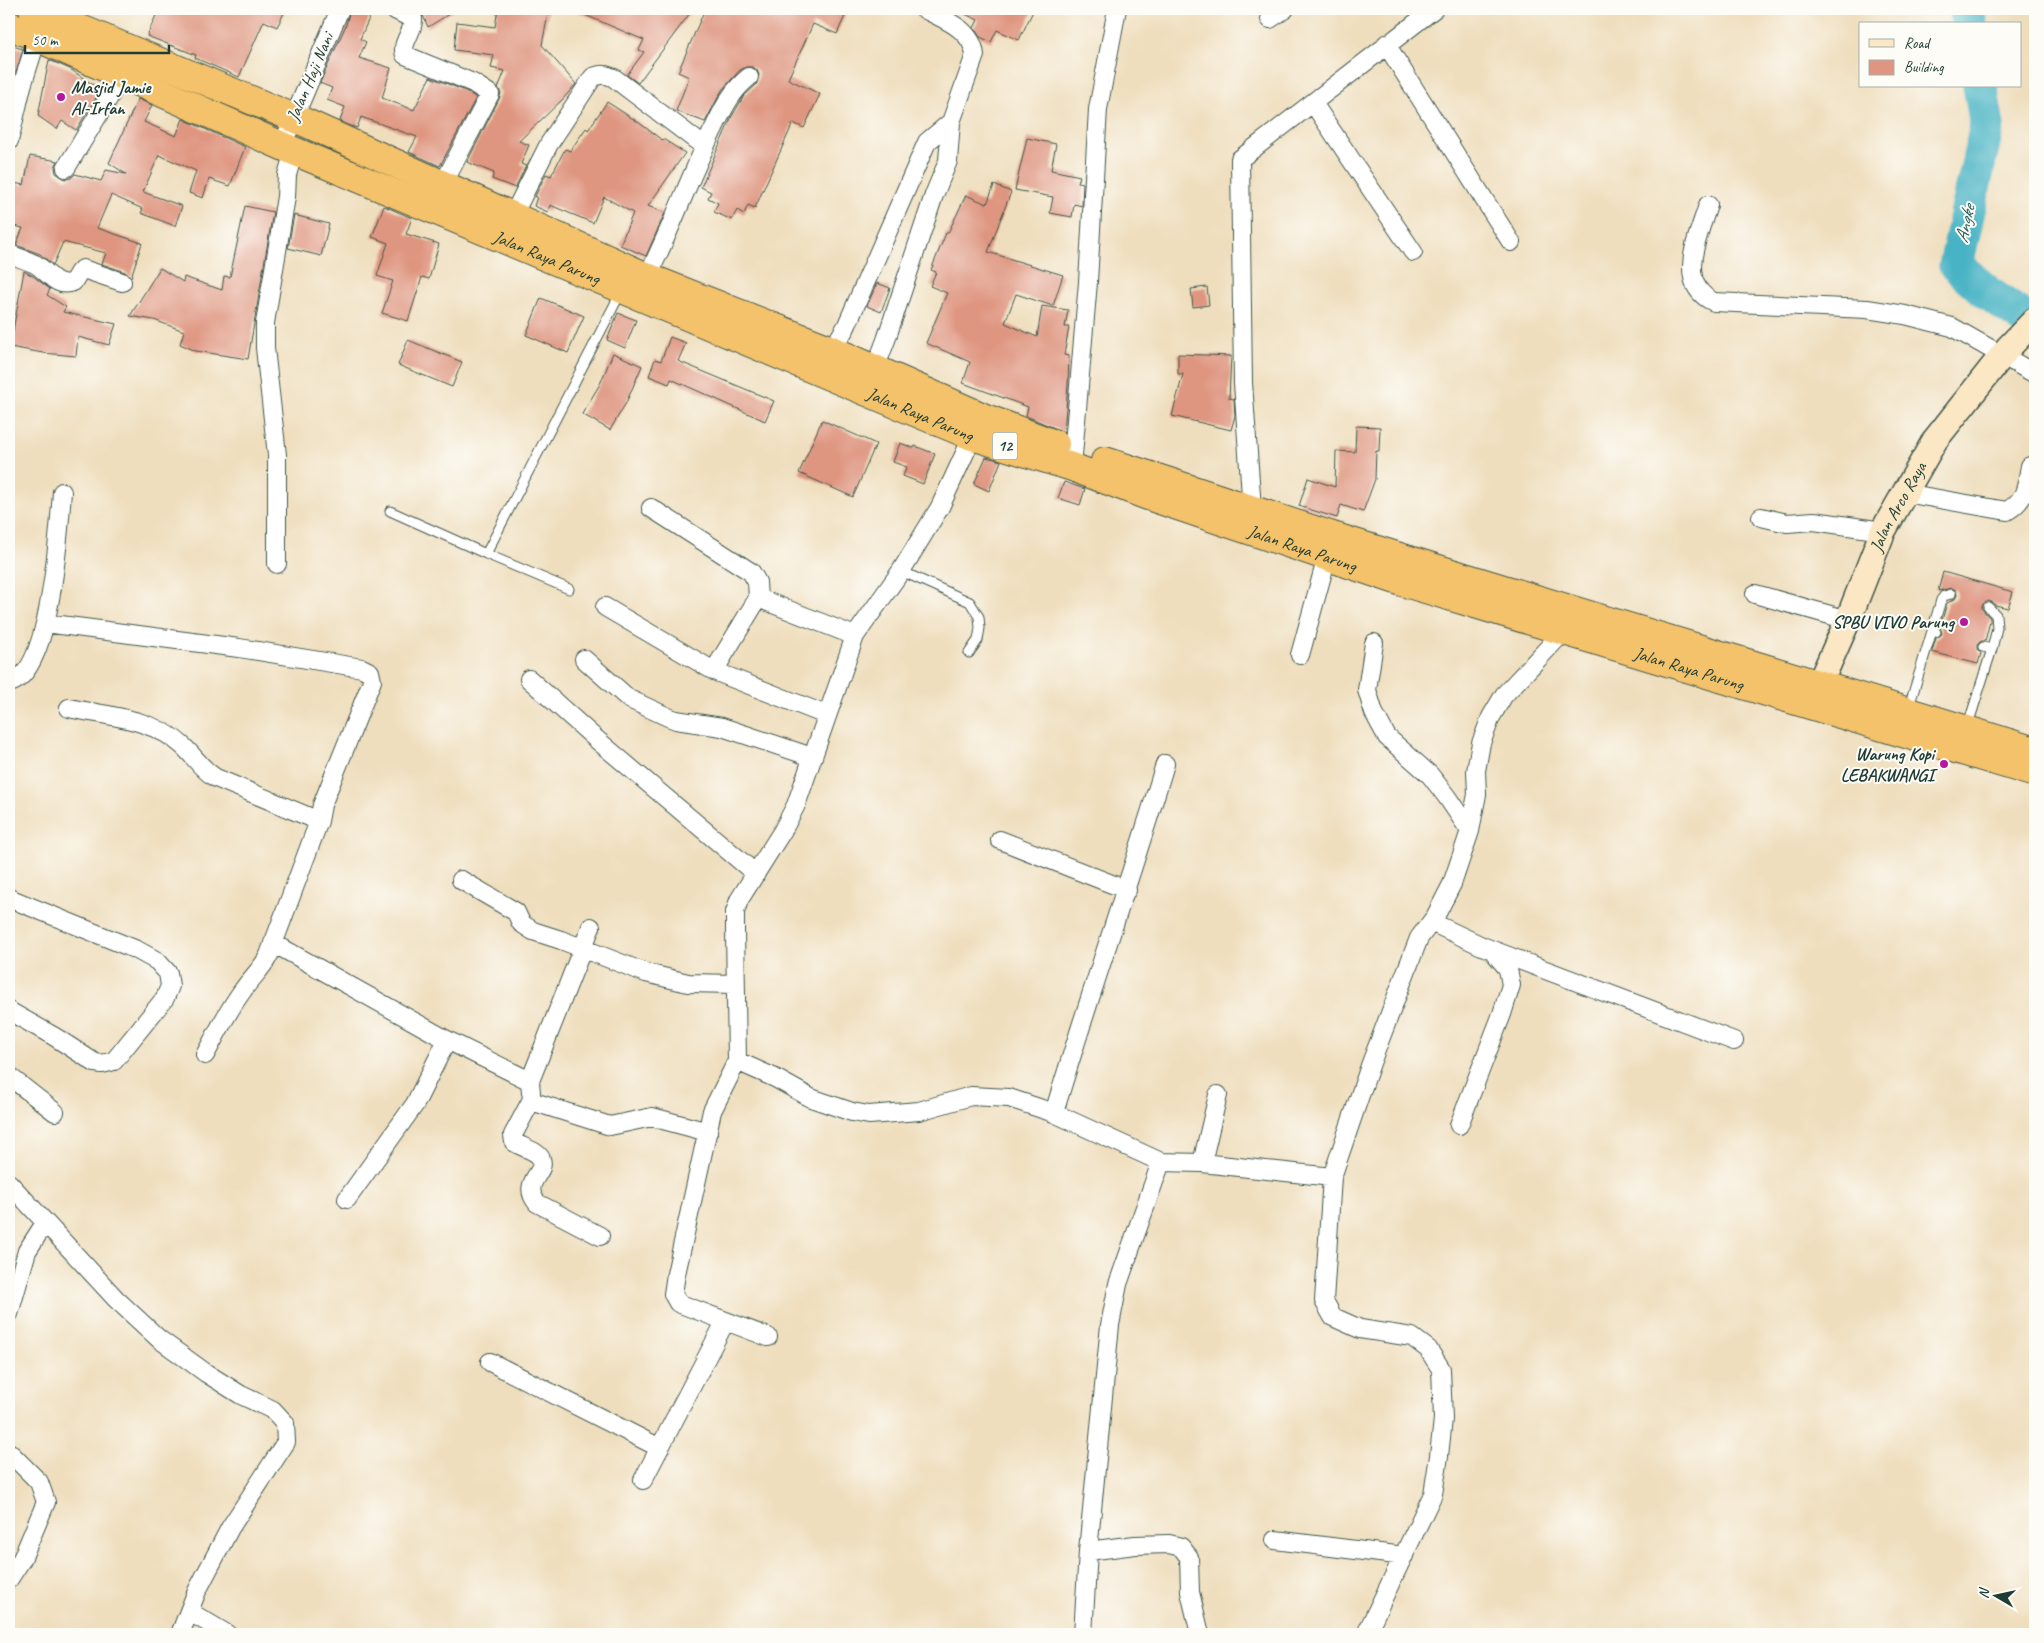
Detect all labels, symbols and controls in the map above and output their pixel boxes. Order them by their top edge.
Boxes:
scale bar [25,22,169,54]
legend [1859,22,2022,88]
street label: Jalan Haji Nani [281,27,339,125]
text: 50 m [32,31,59,50]
text: Road [1904,34,1931,53]
text: Building [1904,58,1944,77]
place label: Masjid Jamie Al-Irfan [71,76,152,119]
marker: Masjid Jamie Al-Irfan [55,91,67,103]
water label: Angke [1949,200,1981,245]
street label: Jalan Raya Parung [490,225,605,290]
street label: Jalan Raya Parung [863,382,978,447]
road number: 12 [992,432,1018,460]
street label: Jalan Arco Raya [1865,456,1932,556]
street label: Jalan Raya Parung [1244,519,1361,577]
place label: SPBU VIVO Parung [1832,611,1955,633]
marker: SPBU VIVO Parung [1958,616,1970,628]
street label: Jalan Raya Parung [1631,641,1748,696]
place label: Warung Kopi LEBAKWANGI [1841,743,1939,786]
marker: Warung Kopi LEBAKWANGI [1938,758,1950,770]
north arrow [1972,1570,2022,1620]
text: N [1975,1586,1993,1600]

